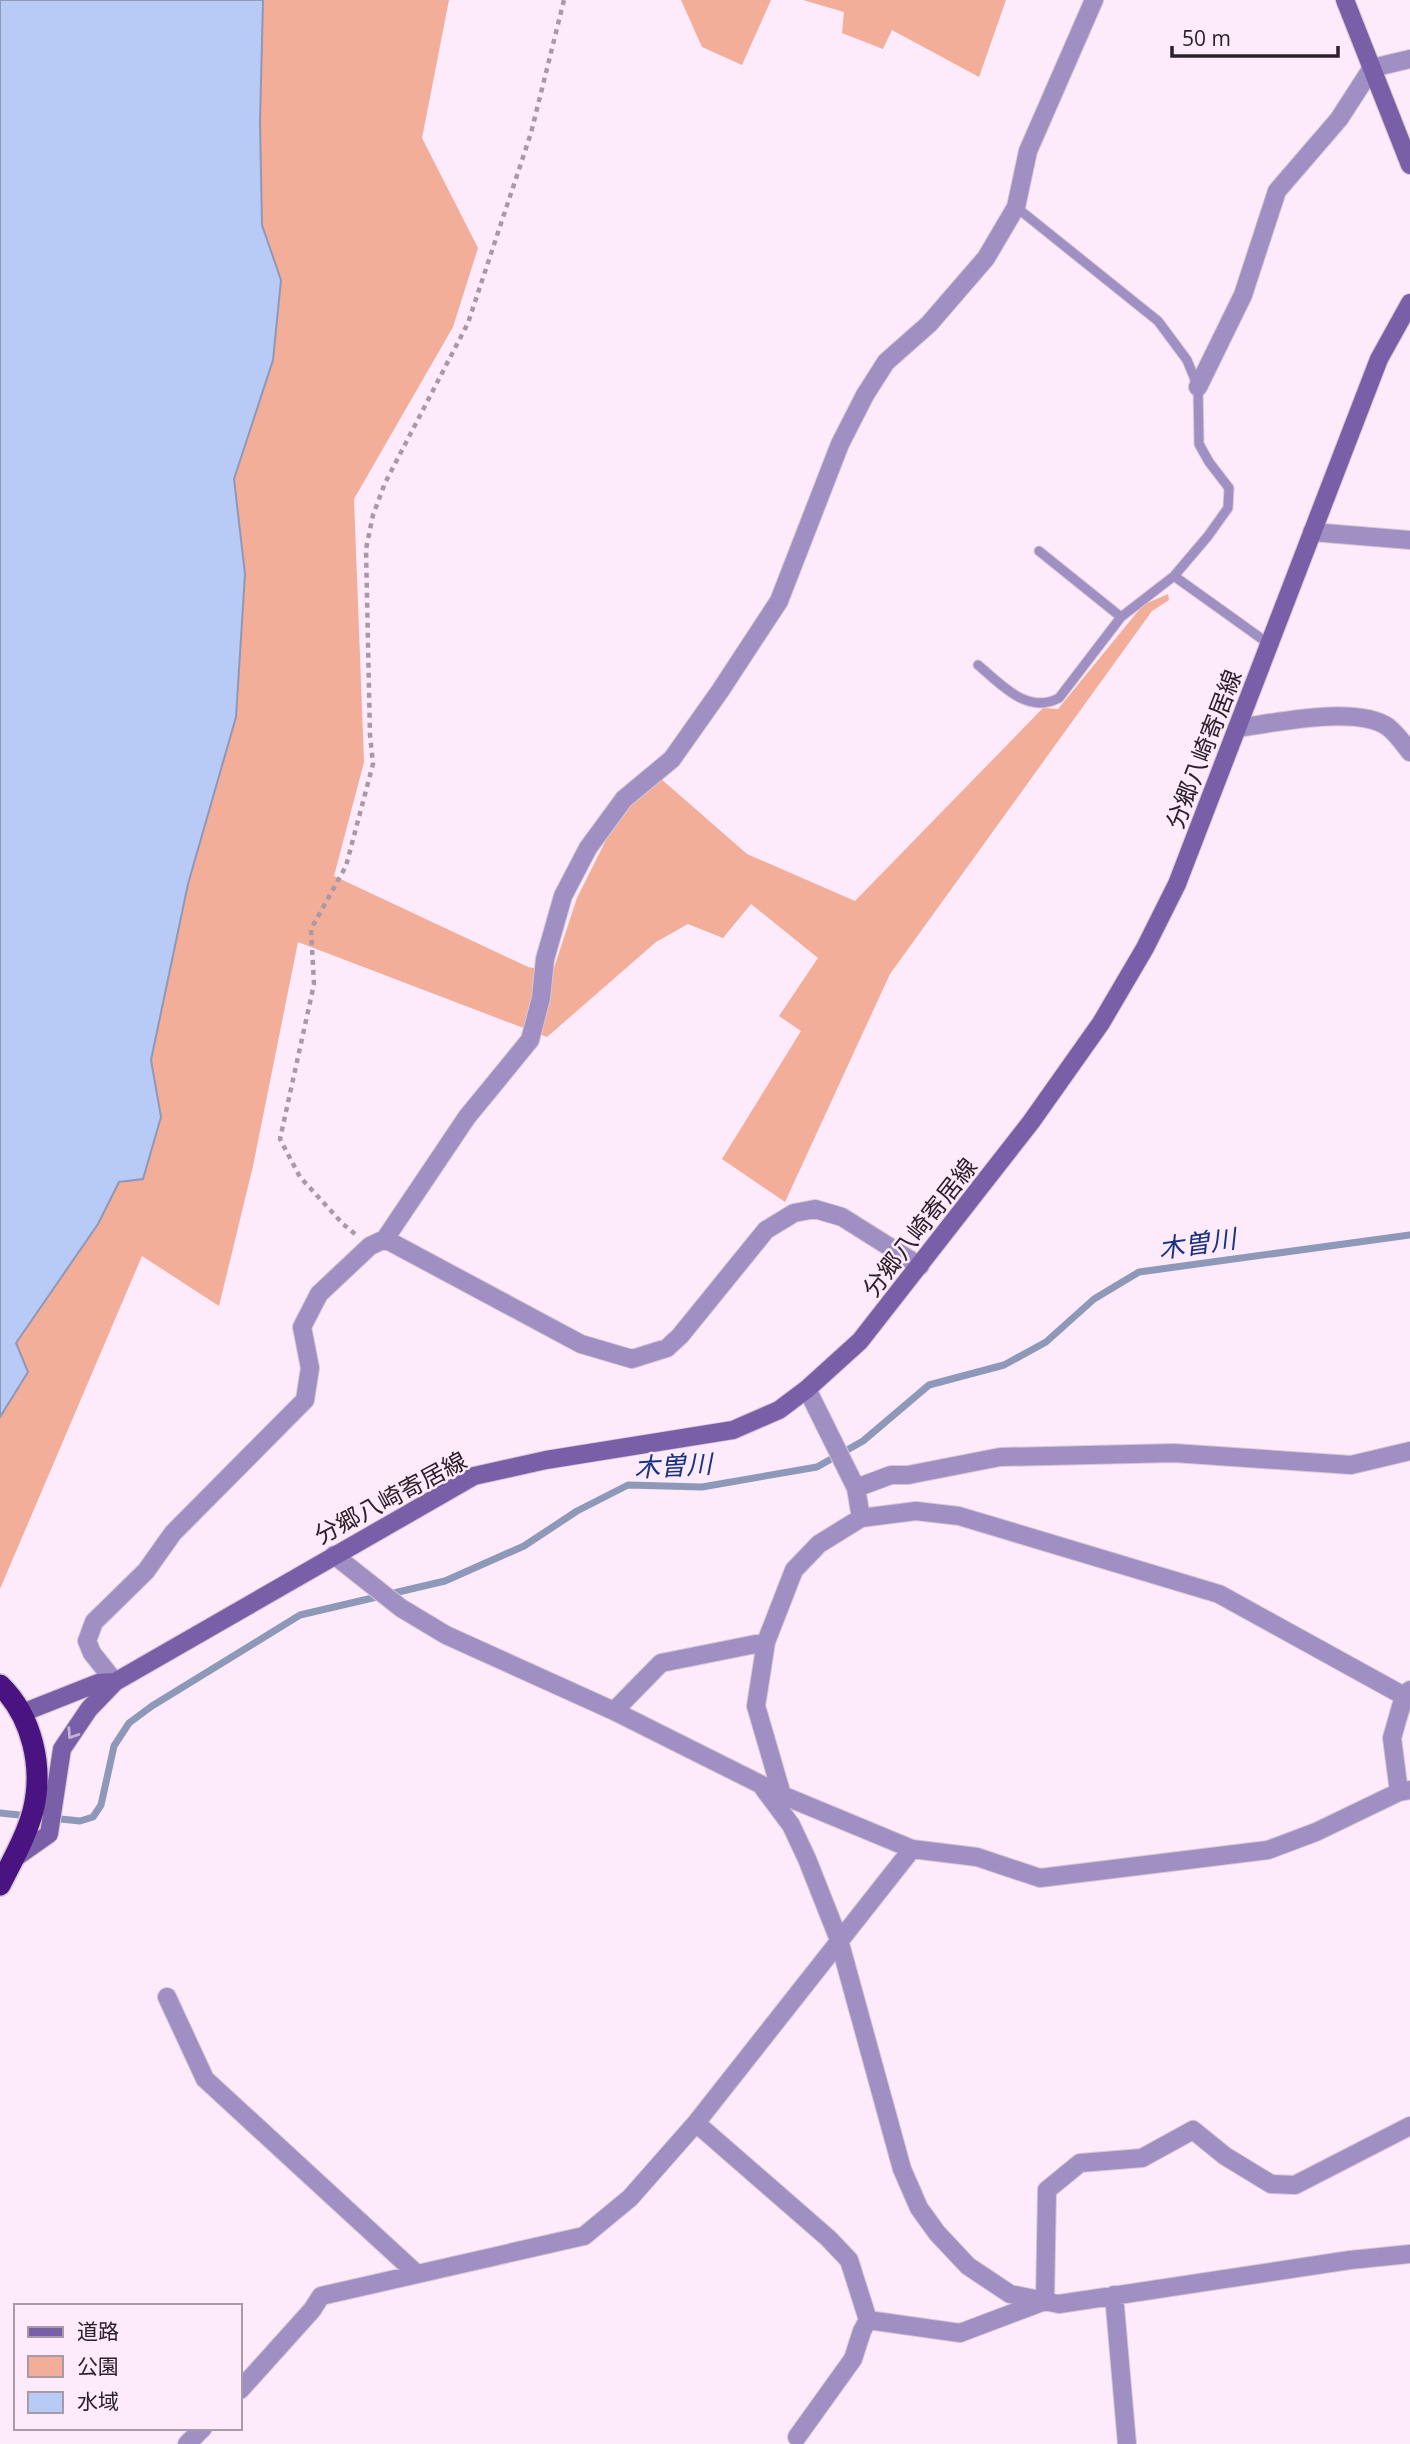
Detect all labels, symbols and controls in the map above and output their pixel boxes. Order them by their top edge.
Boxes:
scale bar [1172,14,1338,58]
text: 50 m [1182,24,1231,52]
street label: 分郷八崎寄居線 [1157,665,1249,833]
street label: 分郷八崎寄居線 [854,1151,984,1303]
water label: 木曽川 [1156,1219,1241,1266]
street label: 分郷八崎寄居線 [308,1443,472,1551]
water label: 木曽川 [633,1445,716,1485]
one-way arrow [67,1727,80,1740]
legend [14,2304,242,2430]
text: 道路 [77,2317,119,2345]
text: 公園 [77,2352,119,2380]
text: 水域 [77,2387,119,2415]

